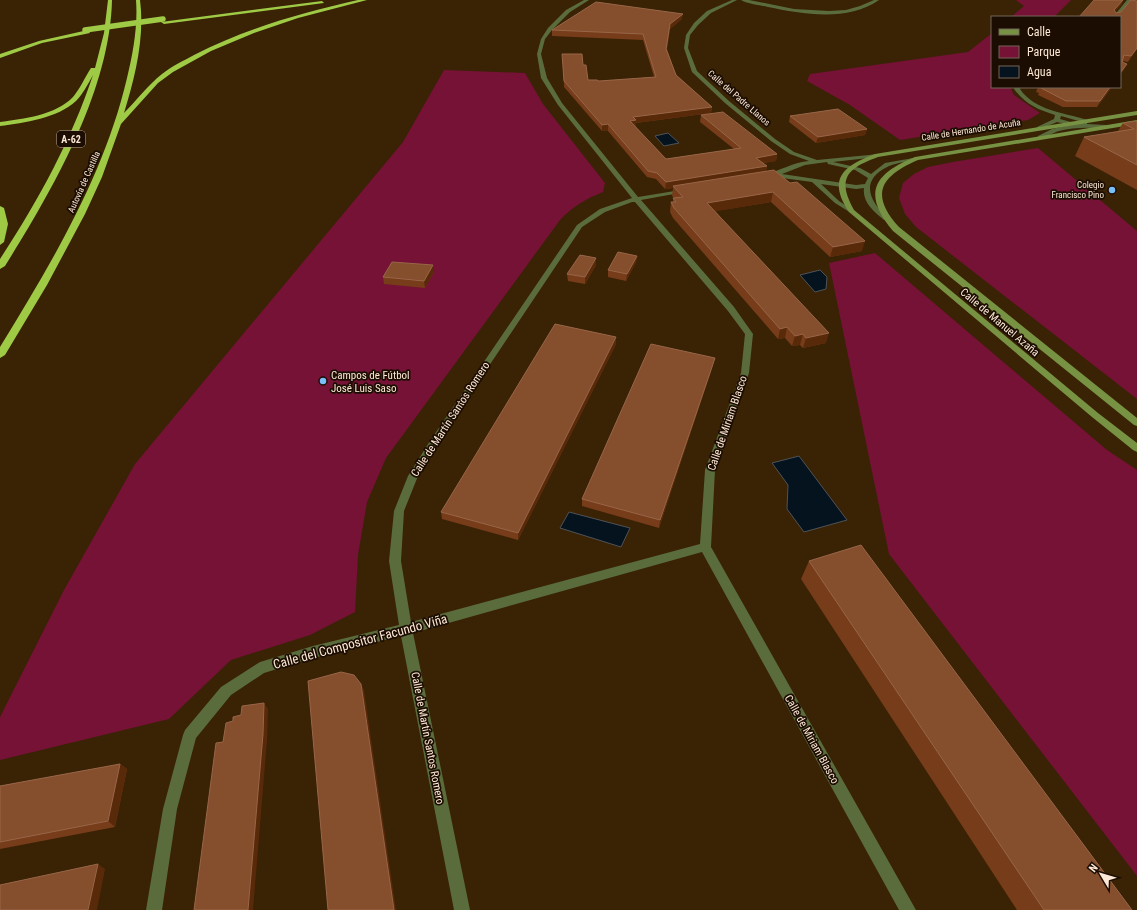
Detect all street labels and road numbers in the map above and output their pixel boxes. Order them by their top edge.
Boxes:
street label: Calle del Padre Llanos [706,68,772,128]
street label: Calle de Hernando de Acuña [921,117,1021,143]
road number: A-62 [57,131,85,147]
street label: Autovía de Castilla [66,150,102,214]
street label: Calle de Manuel Azaña [958,286,1042,359]
street label: Calle de Martín Santos Romero [408,359,493,479]
street label: Calle de Miriam Blasco [705,374,750,472]
street label: Calle del Compositor Facundo Viña [272,611,449,672]
street label: Calle de Martín Santos Romero [408,671,447,806]
street label: Calle de Miriam Blasco [782,693,842,786]

